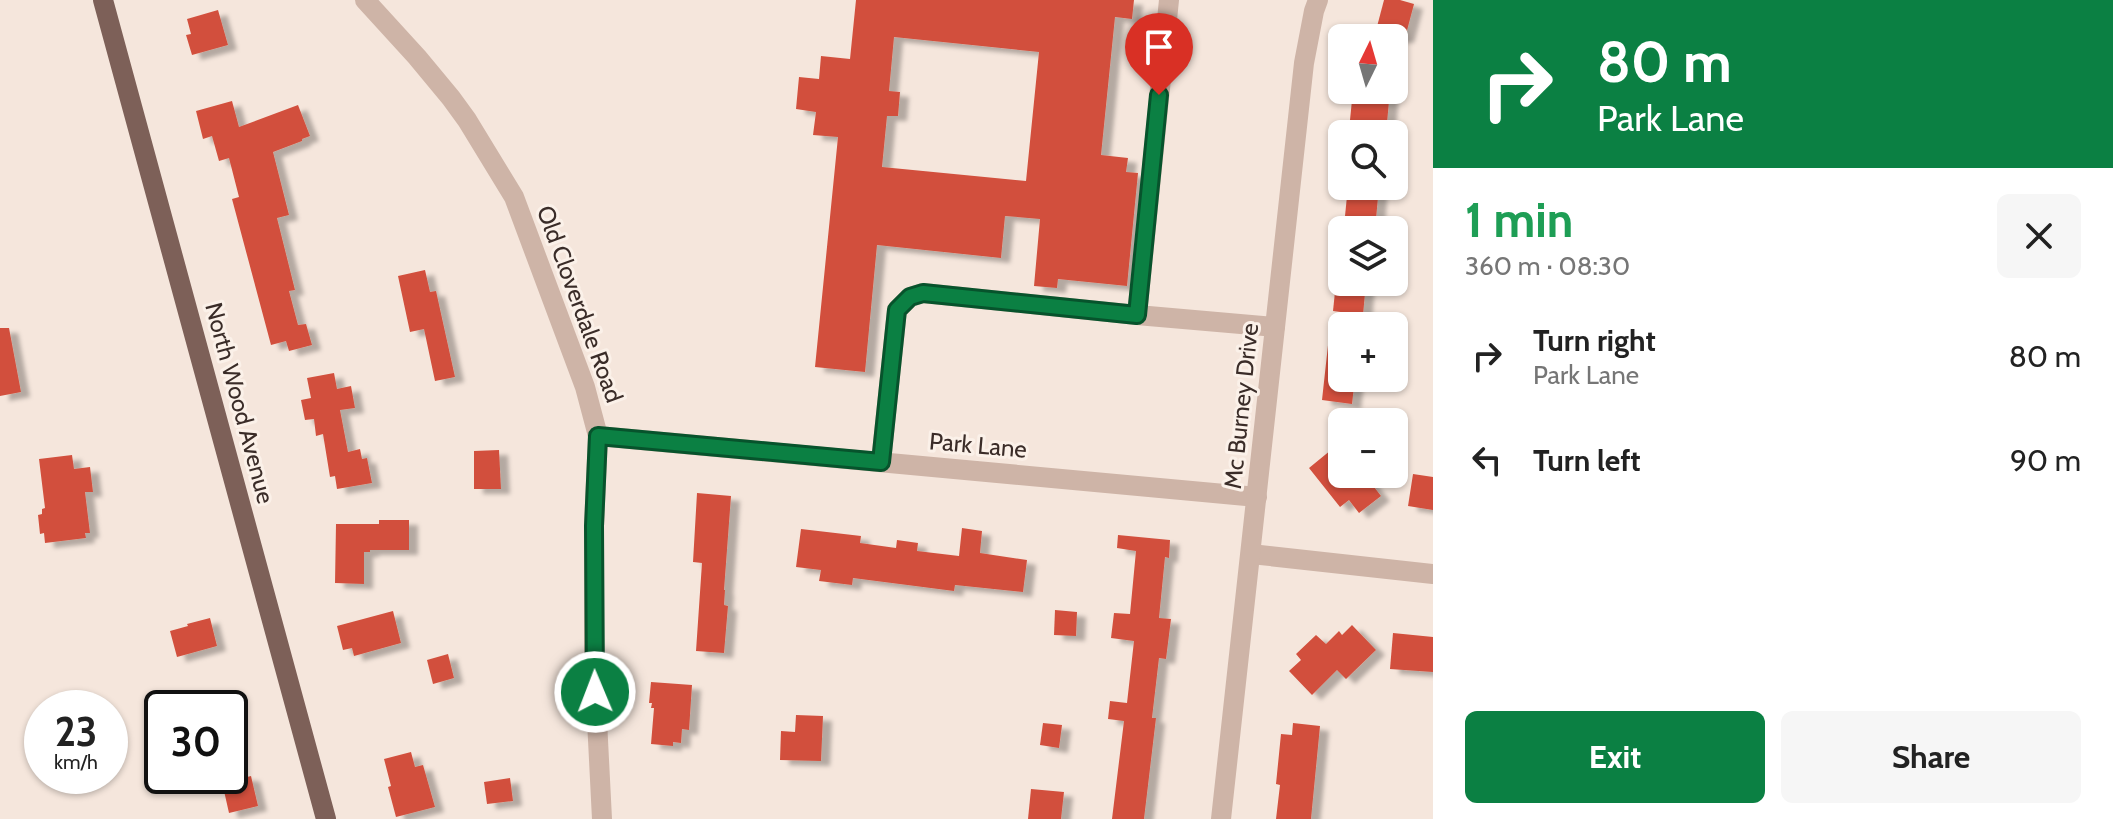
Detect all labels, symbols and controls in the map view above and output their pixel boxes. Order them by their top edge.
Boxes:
pin [1125,13,1193,95]
north arrow [1328,24,1408,104]
map controls [1328,24,1408,488]
icon: arrive [1137,25,1181,69]
text: 80 m [1597,28,1732,96]
icon: right [1465,32,1569,136]
text: Park Lane [1597,96,1744,140]
button: search [1328,120,1408,200]
text: 1 min [1465,191,1573,249]
button: close [1997,194,2081,278]
street label: Old Cloverdale Road [531,202,629,406]
button: layers [1328,216,1408,296]
text: 360 m · 08:30 [1465,250,1630,282]
street label: North Wood Avenue [199,299,281,507]
button: + [1328,312,1408,392]
street label: Mc Burney Drive [1218,322,1264,490]
text: Turn right [1533,322,1656,359]
icon: right [1465,334,1509,378]
text: 80 m [2009,338,2081,375]
text: Park Lane [1533,359,1639,391]
button: − [1328,408,1408,488]
street label: Park Lane [928,426,1028,464]
icon: left [1465,438,1509,482]
text: Turn left [1533,442,1641,479]
text: 90 m [2010,442,2081,479]
position arrow [553,650,637,734]
speed limit sign: 30 [144,690,248,794]
text: 23 [55,707,97,756]
button: Exit [1465,711,1765,803]
button: Share [1781,711,2081,803]
text: km/h [54,750,98,774]

